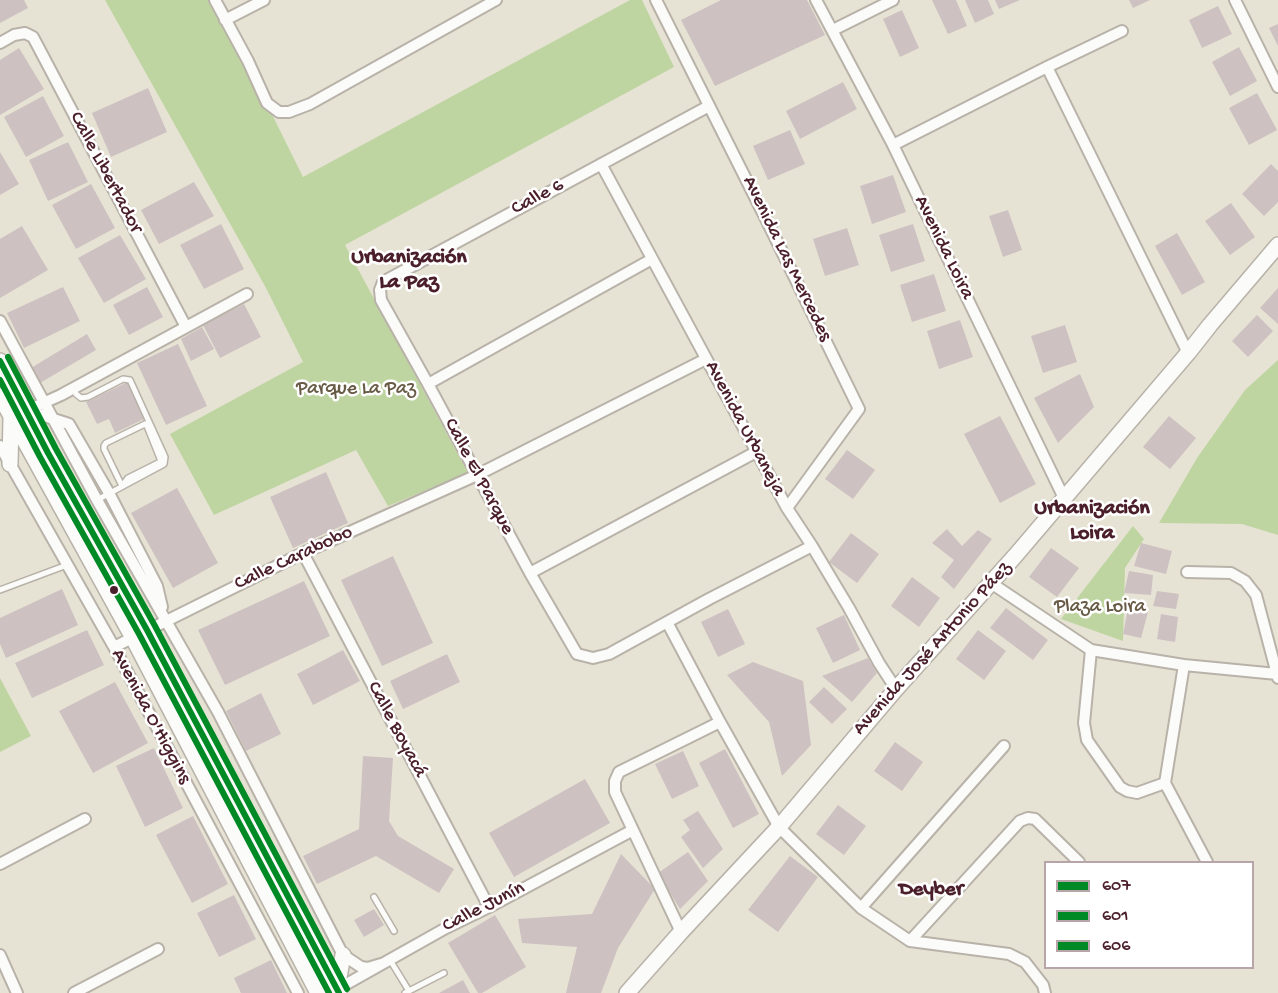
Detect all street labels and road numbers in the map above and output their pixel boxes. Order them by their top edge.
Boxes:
street label: Calle Libertador [63,108,147,238]
street label: Avenida Las Mercedes [736,173,836,345]
street label: Calle 6 [508,174,568,222]
street label: Avenida Loira [908,192,978,304]
street label: Avenida Urbaneja [698,357,790,501]
street label: Calle El Parque [437,415,519,539]
street label: Calle Carabobo [231,521,357,597]
street label: Avenida José Antonio Páez [849,557,1017,741]
street label: Avenida O'Higgins [104,646,196,788]
street label: Calle Boyacá [361,678,431,782]
street label: Calle Junín [439,877,529,939]

